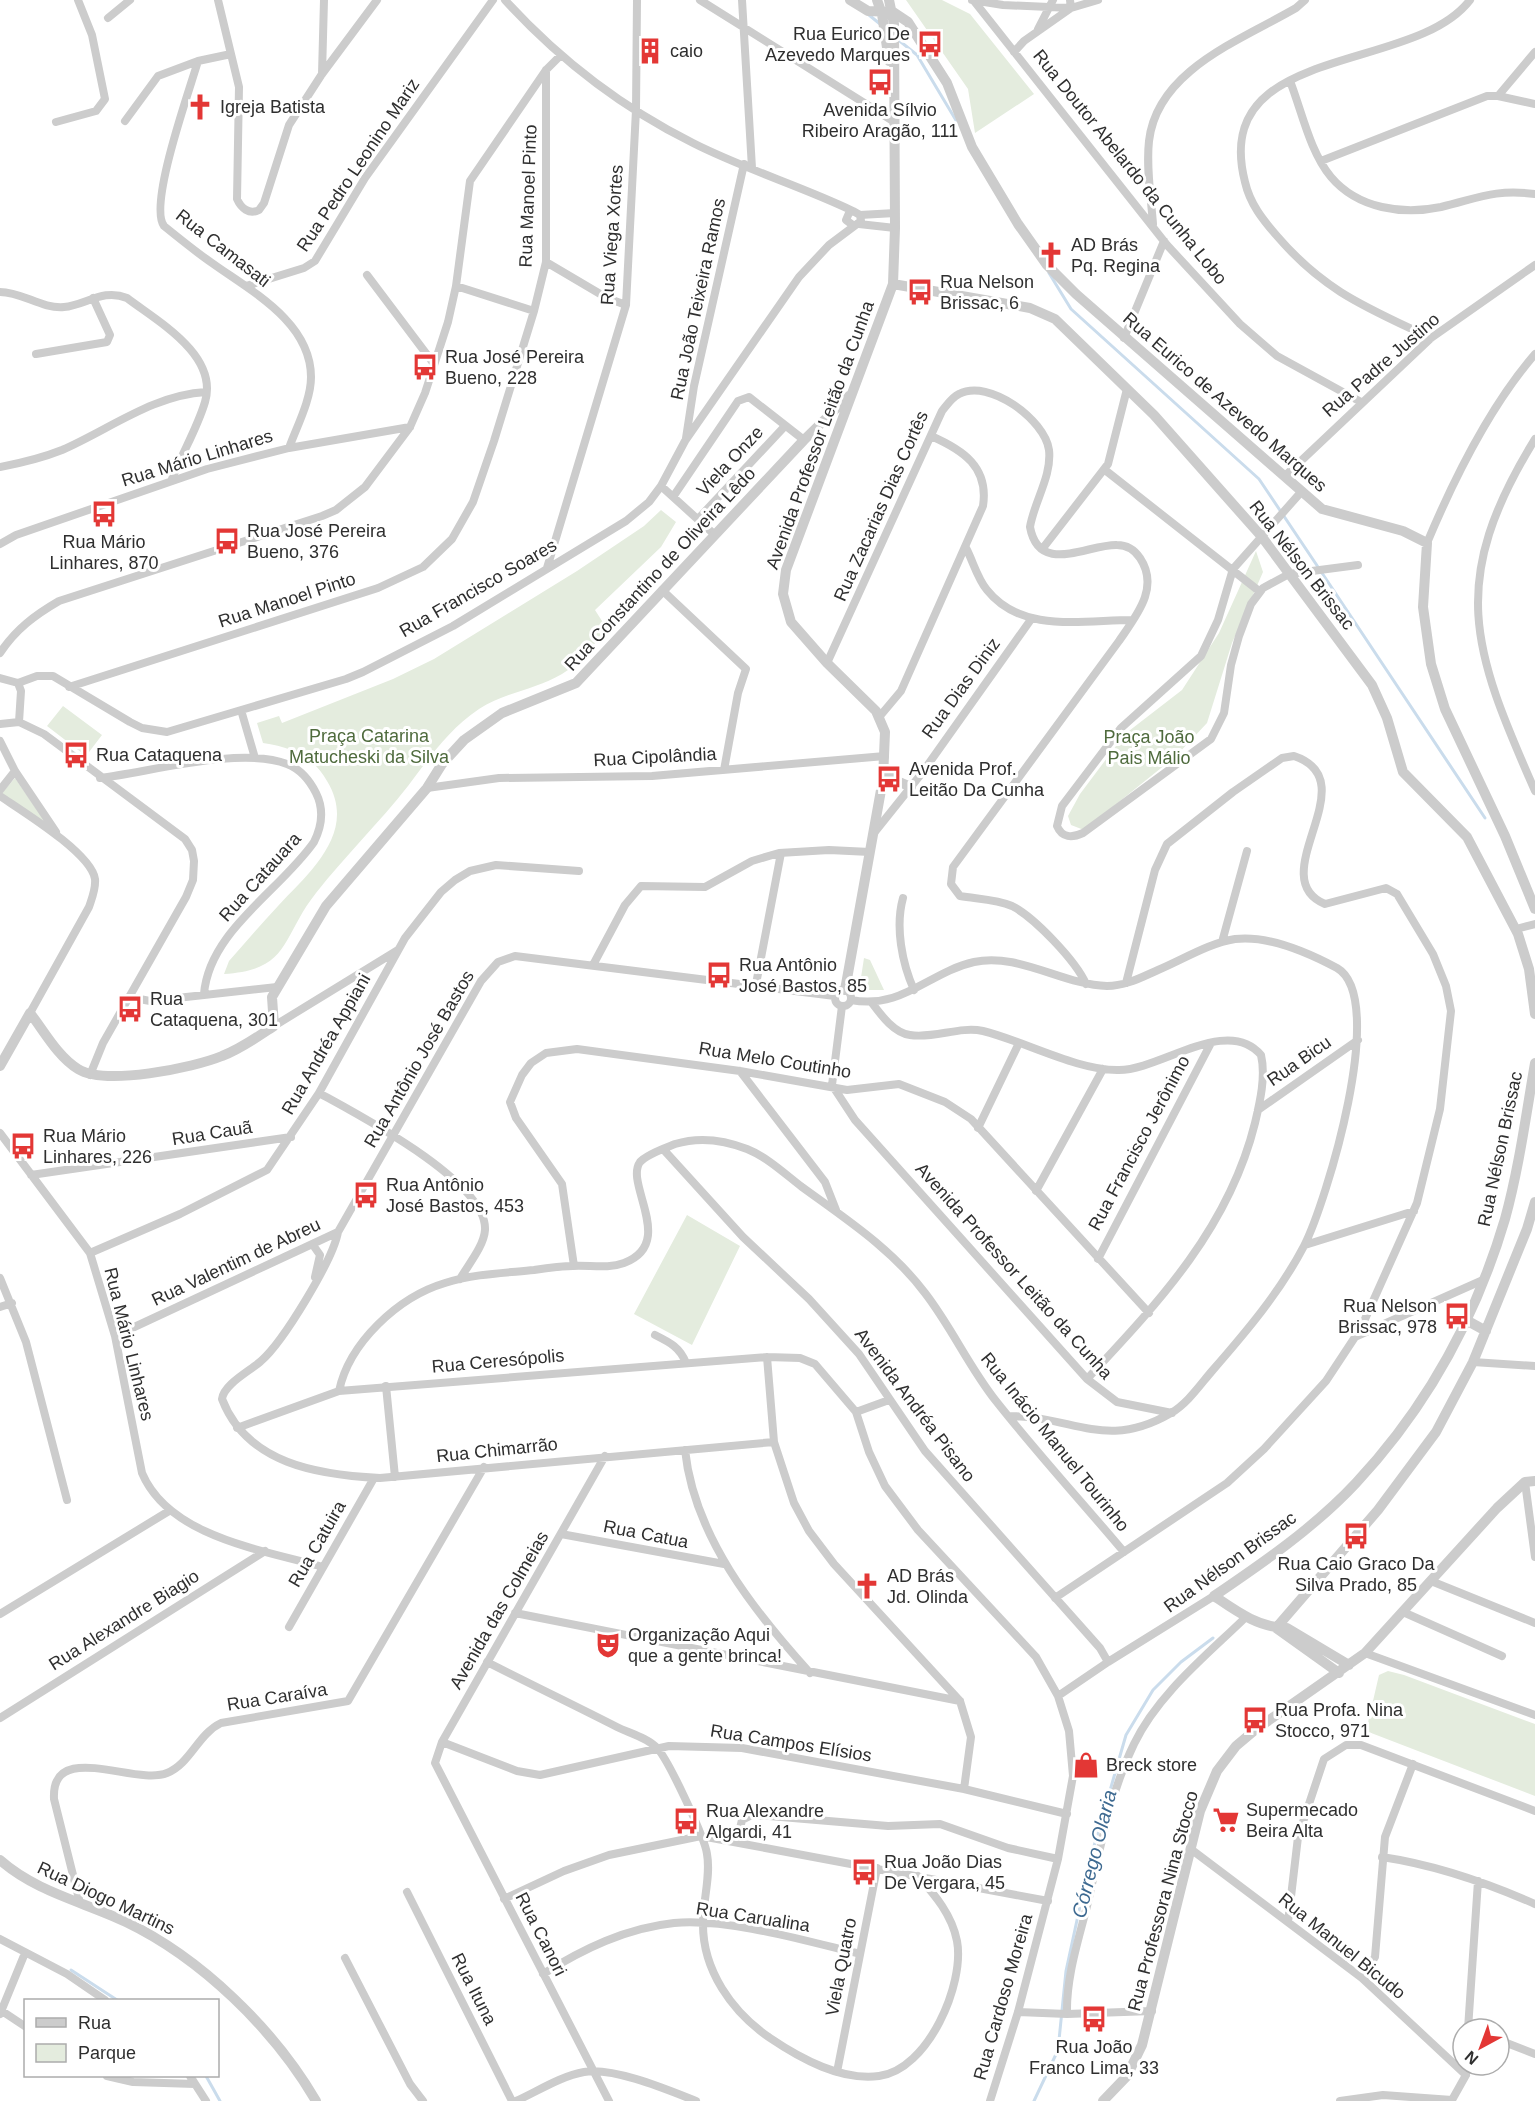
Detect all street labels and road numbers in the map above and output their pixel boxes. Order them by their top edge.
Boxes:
street label: Rua Doutor Abelardo da Cunha Lobo [1029,46,1231,288]
street label: Rua Pedro Leonino Mariz [293,75,423,255]
street label: Rua Manoel Pinto [516,124,540,268]
street label: Rua Viega Xortes [597,164,627,306]
street label: Rua João Teixeira Ramos [667,196,729,402]
street label: Rua Camasati [172,205,274,291]
street label: Avenida Professor Leitão da Cunha [762,297,878,572]
street label: Rua Eurico de Azevedo Marques [1119,308,1331,496]
street label: Rua Padre Justino [1319,309,1443,421]
street label: Rua Zacarias Dias Cortês [830,408,932,604]
street label: Viela Onze [693,422,767,500]
street label: Rua Mário Linhares [119,425,275,491]
street label: Rua Constantino de Oliveira Lêdo [561,463,759,675]
street label: Rua Nélson Brissac [1245,497,1359,633]
street label: Rua Francisco Soares [396,535,560,641]
street label: Rua Manoel Pinto [216,568,358,632]
street label: Rua Dias Diniz [918,634,1004,742]
street label: Rua Cipolândia [593,744,718,770]
street label: Rua Catauara [215,828,306,925]
street label: Rua Antônio José Bastos [360,967,478,1151]
street label: Rua Andréa Appiani [278,970,374,1118]
street label: Rua Bicu [1263,1032,1335,1090]
street label: Rua Melo Coutinho [697,1038,853,1082]
street label: Rua Francisco Jerônimo [1084,1052,1194,1234]
street label: Rua Nélson Brissac [1474,1070,1526,1228]
street label: Rua Cauã [170,1117,255,1149]
street label: Avenida Professor Leitão da Cunha [912,1159,1117,1384]
street label: Rua Valentim de Abreu [148,1214,324,1310]
street label: Rua Mário Linhares [100,1265,158,1423]
street label: Avenida Andréa Pisano [851,1324,979,1486]
street label: Rua Ceresópolis [431,1345,565,1377]
street label: Rua Inácio Manuel Tourinho [977,1349,1133,1535]
street label: Rua Chimarrão [435,1434,559,1466]
street label: Rua Catuira [284,1497,350,1591]
street label: Rua Nélson Brissac [1160,1507,1300,1617]
street label: Rua Catua [602,1516,691,1552]
street label: Avenida das Colmeias [446,1528,552,1692]
street label: Rua Alexandre Biagio [45,1566,203,1674]
street label: Rua Caraíva [226,1679,329,1715]
street label: Rua Campos Elísios [709,1720,873,1766]
street label: Rua Professora Nina Stocco [1124,1789,1202,2013]
street label: Rua Diogo Martins [34,1857,178,1939]
street label: Rua Canori [511,1889,571,1979]
street label: Rua Manuel Bicudo [1275,1889,1409,2003]
street label: Rua Carualina [695,1898,812,1936]
street label: Rua Cardoso Moreira [970,1911,1037,2082]
street label: Viela Quatro [822,1916,860,2018]
street label: Rua Ituna [447,1950,501,2029]

